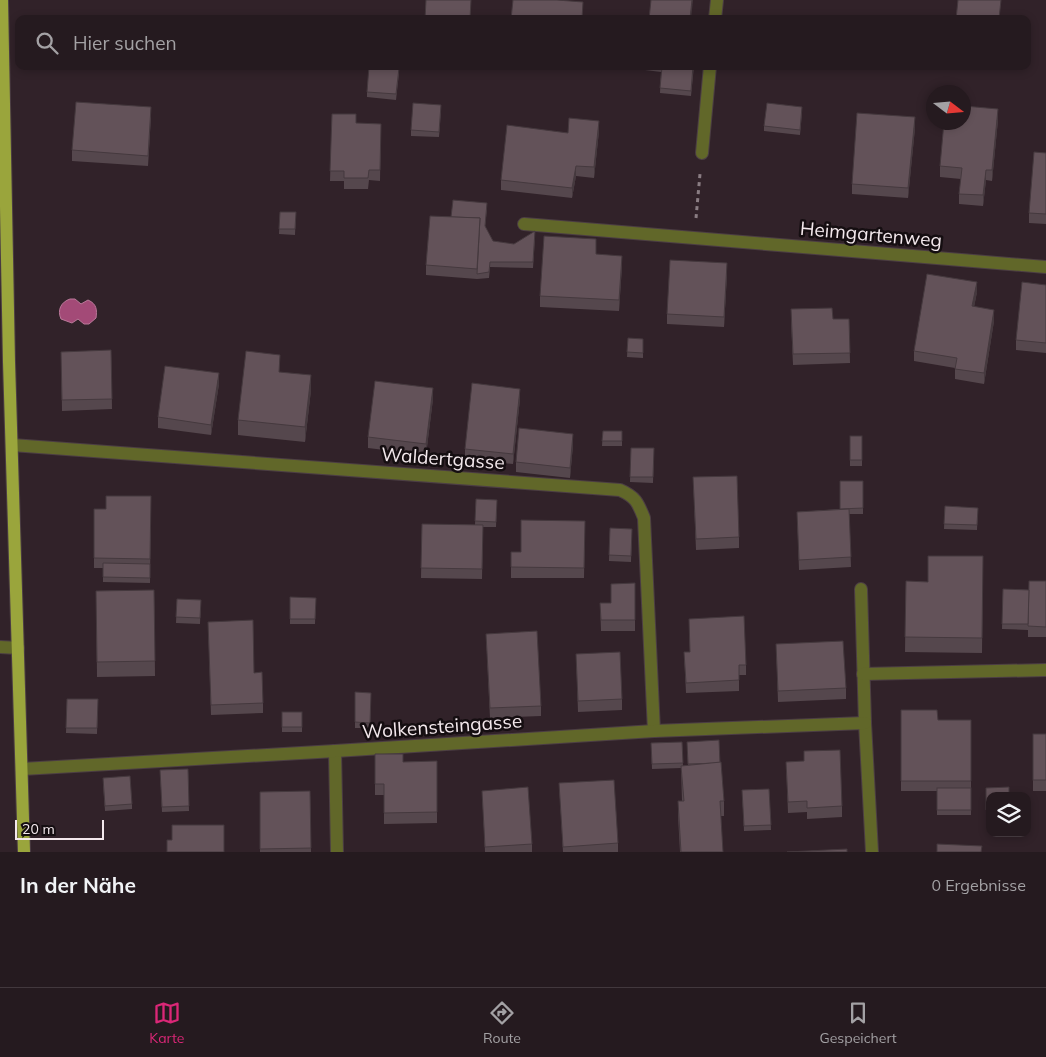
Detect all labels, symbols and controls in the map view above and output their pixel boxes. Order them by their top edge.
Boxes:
search box [15,15,1031,70]
icon: search [33,29,61,57]
text: Hier suchen [73,31,177,55]
north arrow [926,85,971,130]
street label: Heimgartenweg [799,216,943,252]
street label: Waldertgasse [380,442,506,474]
street label: Wolkensteingasse [361,708,523,744]
map controls [986,792,1031,837]
button: layers [986,792,1031,837]
scale bar [15,817,104,840]
text: 20 m [22,820,55,838]
text: In der Nähe [20,872,136,898]
text: 0 Ergebnisse [931,875,1026,895]
tab: Karte [149,999,184,1047]
tab: Route [483,999,521,1047]
tab: Gespeichert [819,999,897,1047]

